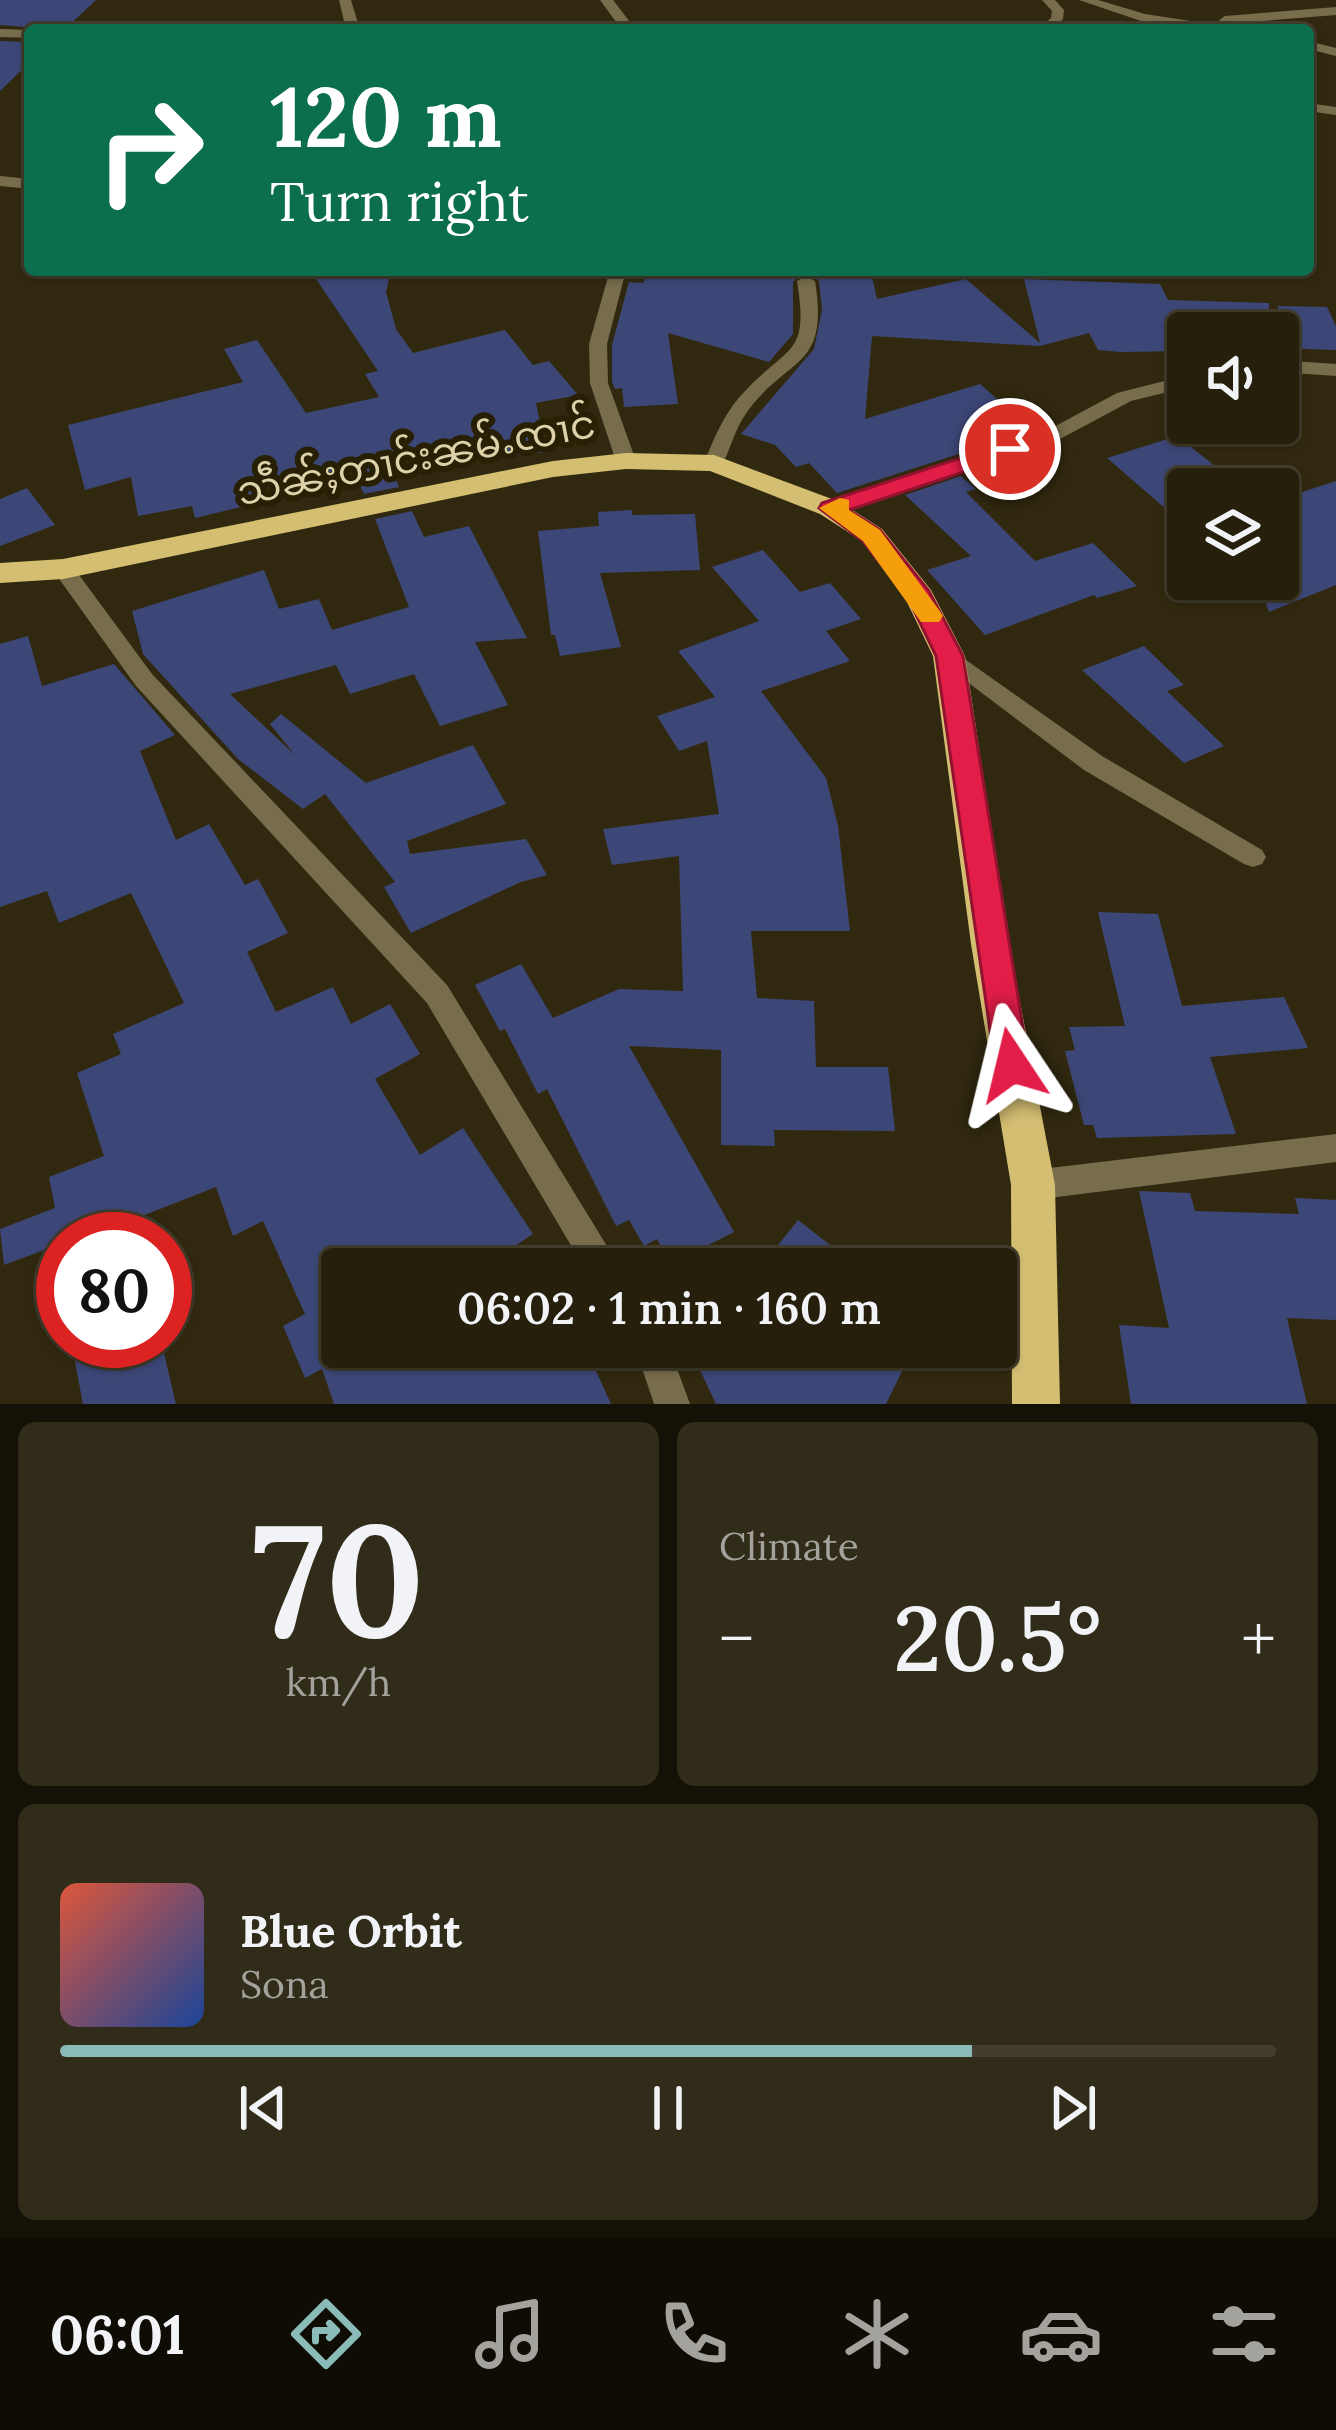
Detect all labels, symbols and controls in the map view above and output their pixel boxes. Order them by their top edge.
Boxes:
text: 120 m [270,62,502,170]
icon: right [72,72,228,228]
text: Turn right [270,167,529,236]
map controls [1167,312,1299,600]
button: sound [1167,312,1299,444]
street label: သဵၼ်ႈတၢင်းၼမ်ႉၸၢင် [233,398,599,516]
pin [959,398,1061,500]
icon: arrive [977,416,1043,482]
button: layers [1167,468,1299,600]
position arrow [949,1002,1075,1128]
speed limit sign: 80 [36,1212,192,1368]
text: 06:02 · 1 min · 160 m [457,1279,881,1336]
text: 70 [252,1479,425,1679]
text: Climate [719,1521,859,1571]
text: 20.5° [893,1580,1102,1696]
text: − [719,1596,754,1680]
text: + [1241,1596,1276,1680]
text: km/h [286,1657,391,1707]
text: Blue Orbit [240,1902,462,1959]
text: Sona [240,1959,329,2009]
icon: previous [230,2075,296,2141]
icon: pause [635,2075,701,2141]
icon: next [1040,2075,1106,2141]
icon: directions [284,2292,368,2376]
icon: music [468,2292,552,2376]
icon: phone [652,2292,736,2376]
icon: climate [835,2292,919,2376]
icon: car [1019,2292,1103,2376]
icon: filters [1202,2292,1286,2376]
text: 06:01 [50,2300,185,2369]

